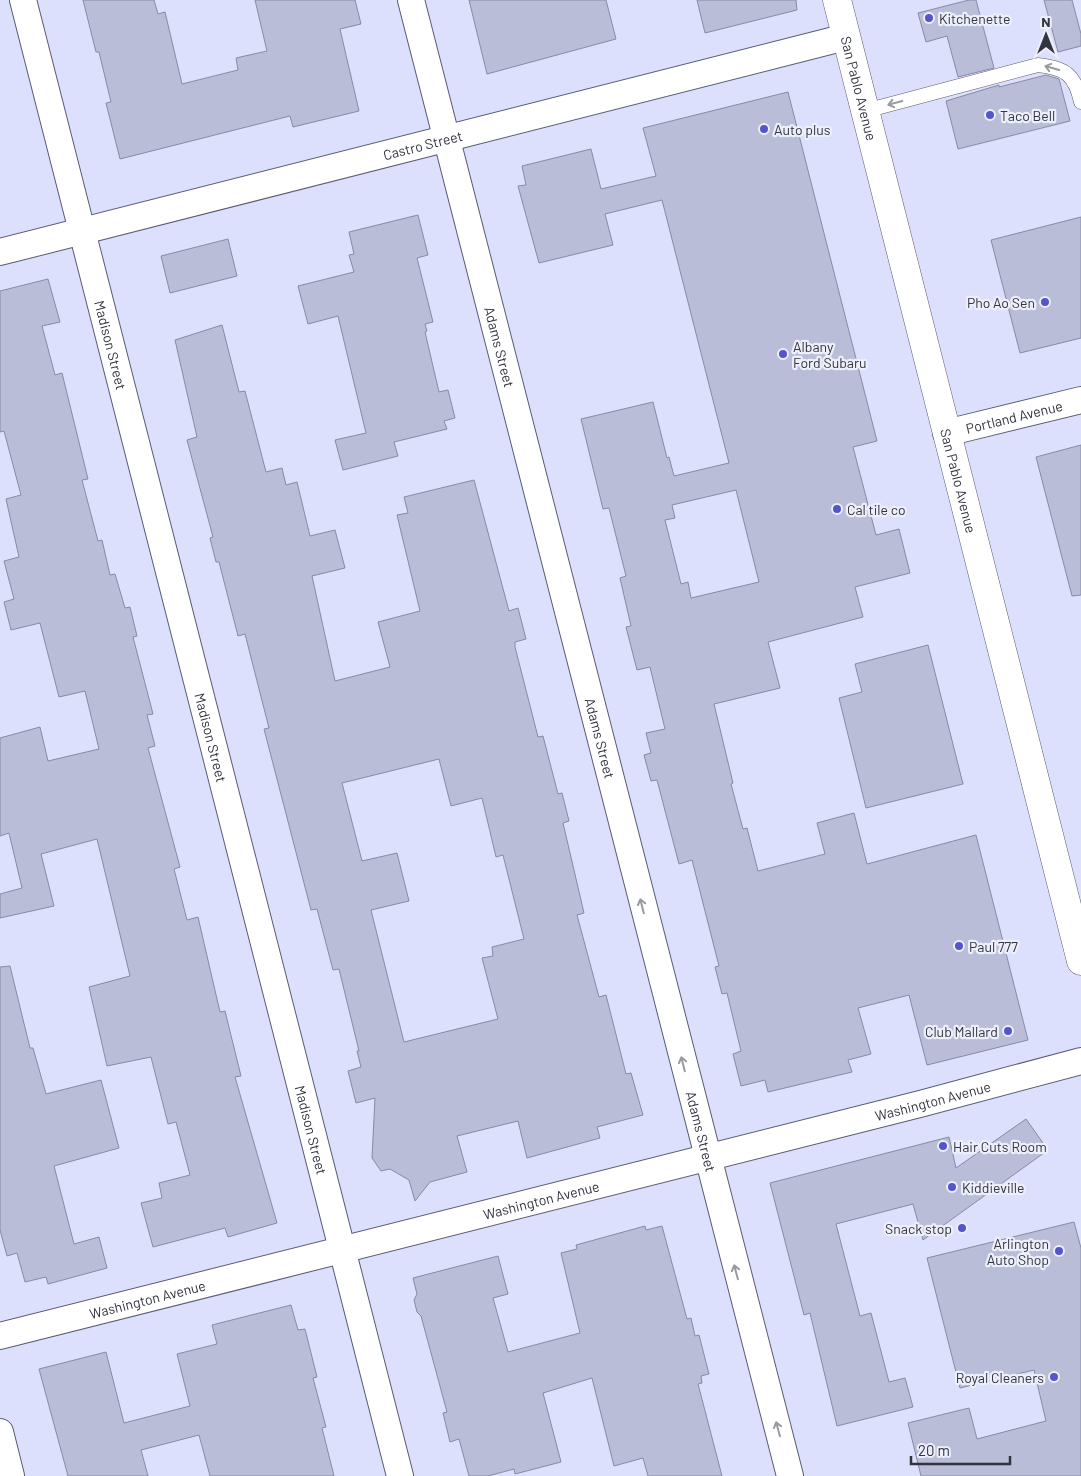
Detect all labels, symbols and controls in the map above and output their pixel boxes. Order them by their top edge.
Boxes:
place label: Kitchenette [939,10,1010,27]
north arrow [1021,10,1071,60]
marker: Kitchenette [923,12,935,24]
text: N [1041,13,1051,30]
street label: San Pablo Avenue [838,34,881,142]
one-way arrow [1044,62,1060,72]
one-way arrow [888,98,904,108]
place label: Taco Bell [1000,107,1055,124]
marker: Taco Bell [984,109,996,121]
place label: Auto plus [774,121,831,138]
marker: Auto plus [758,123,770,135]
street label: Castro Street [381,126,464,163]
place label: Pho Ao Sen [967,294,1035,311]
marker: Pho Ao Sen [1039,296,1051,308]
street label: Madison Street [92,299,131,391]
street label: Adams Street [482,305,519,389]
place label: Albany Ford Subaru [793,338,867,371]
marker: Albany Ford Subaru [777,348,789,360]
street label: Portland Avenue [964,396,1064,436]
street label: San Pablo Avenue [938,427,980,535]
place label: Cal tile co [847,501,906,518]
marker: Cal tile co [831,503,843,515]
street label: Madison Street [192,691,231,784]
street label: Adams Street [582,696,619,780]
one-way arrow [637,899,646,915]
place label: Paul 777 [969,938,1018,955]
marker: Paul 777 [953,940,965,952]
place label: Club Mallard [925,1023,998,1040]
marker: Club Mallard [1002,1025,1014,1037]
one-way arrow [677,1056,687,1072]
street label: Washington Avenue [873,1077,992,1124]
street label: Madison Street [292,1083,331,1176]
street label: Adams Street [683,1089,720,1173]
place label: Hair Cuts Room [953,1138,1047,1155]
marker: Hair Cuts Room [937,1140,949,1152]
street label: Washington Avenue [481,1177,601,1222]
place label: Kiddieville [962,1179,1024,1196]
marker: Kiddieville [946,1181,958,1193]
place label: Snack stop [885,1220,952,1237]
marker: Snack stop [956,1222,968,1234]
place label: Arlington Auto Shop [987,1235,1049,1268]
marker: Arlington Auto Shop [1053,1245,1065,1257]
one-way arrow [731,1264,741,1280]
street label: Washington Avenue [88,1276,207,1322]
place label: Royal Cleaners [956,1369,1044,1386]
marker: Royal Cleaners [1048,1371,1060,1383]
one-way arrow [772,1421,782,1437]
scale bar [911,1434,1010,1466]
text: 20 m [918,1441,950,1459]

